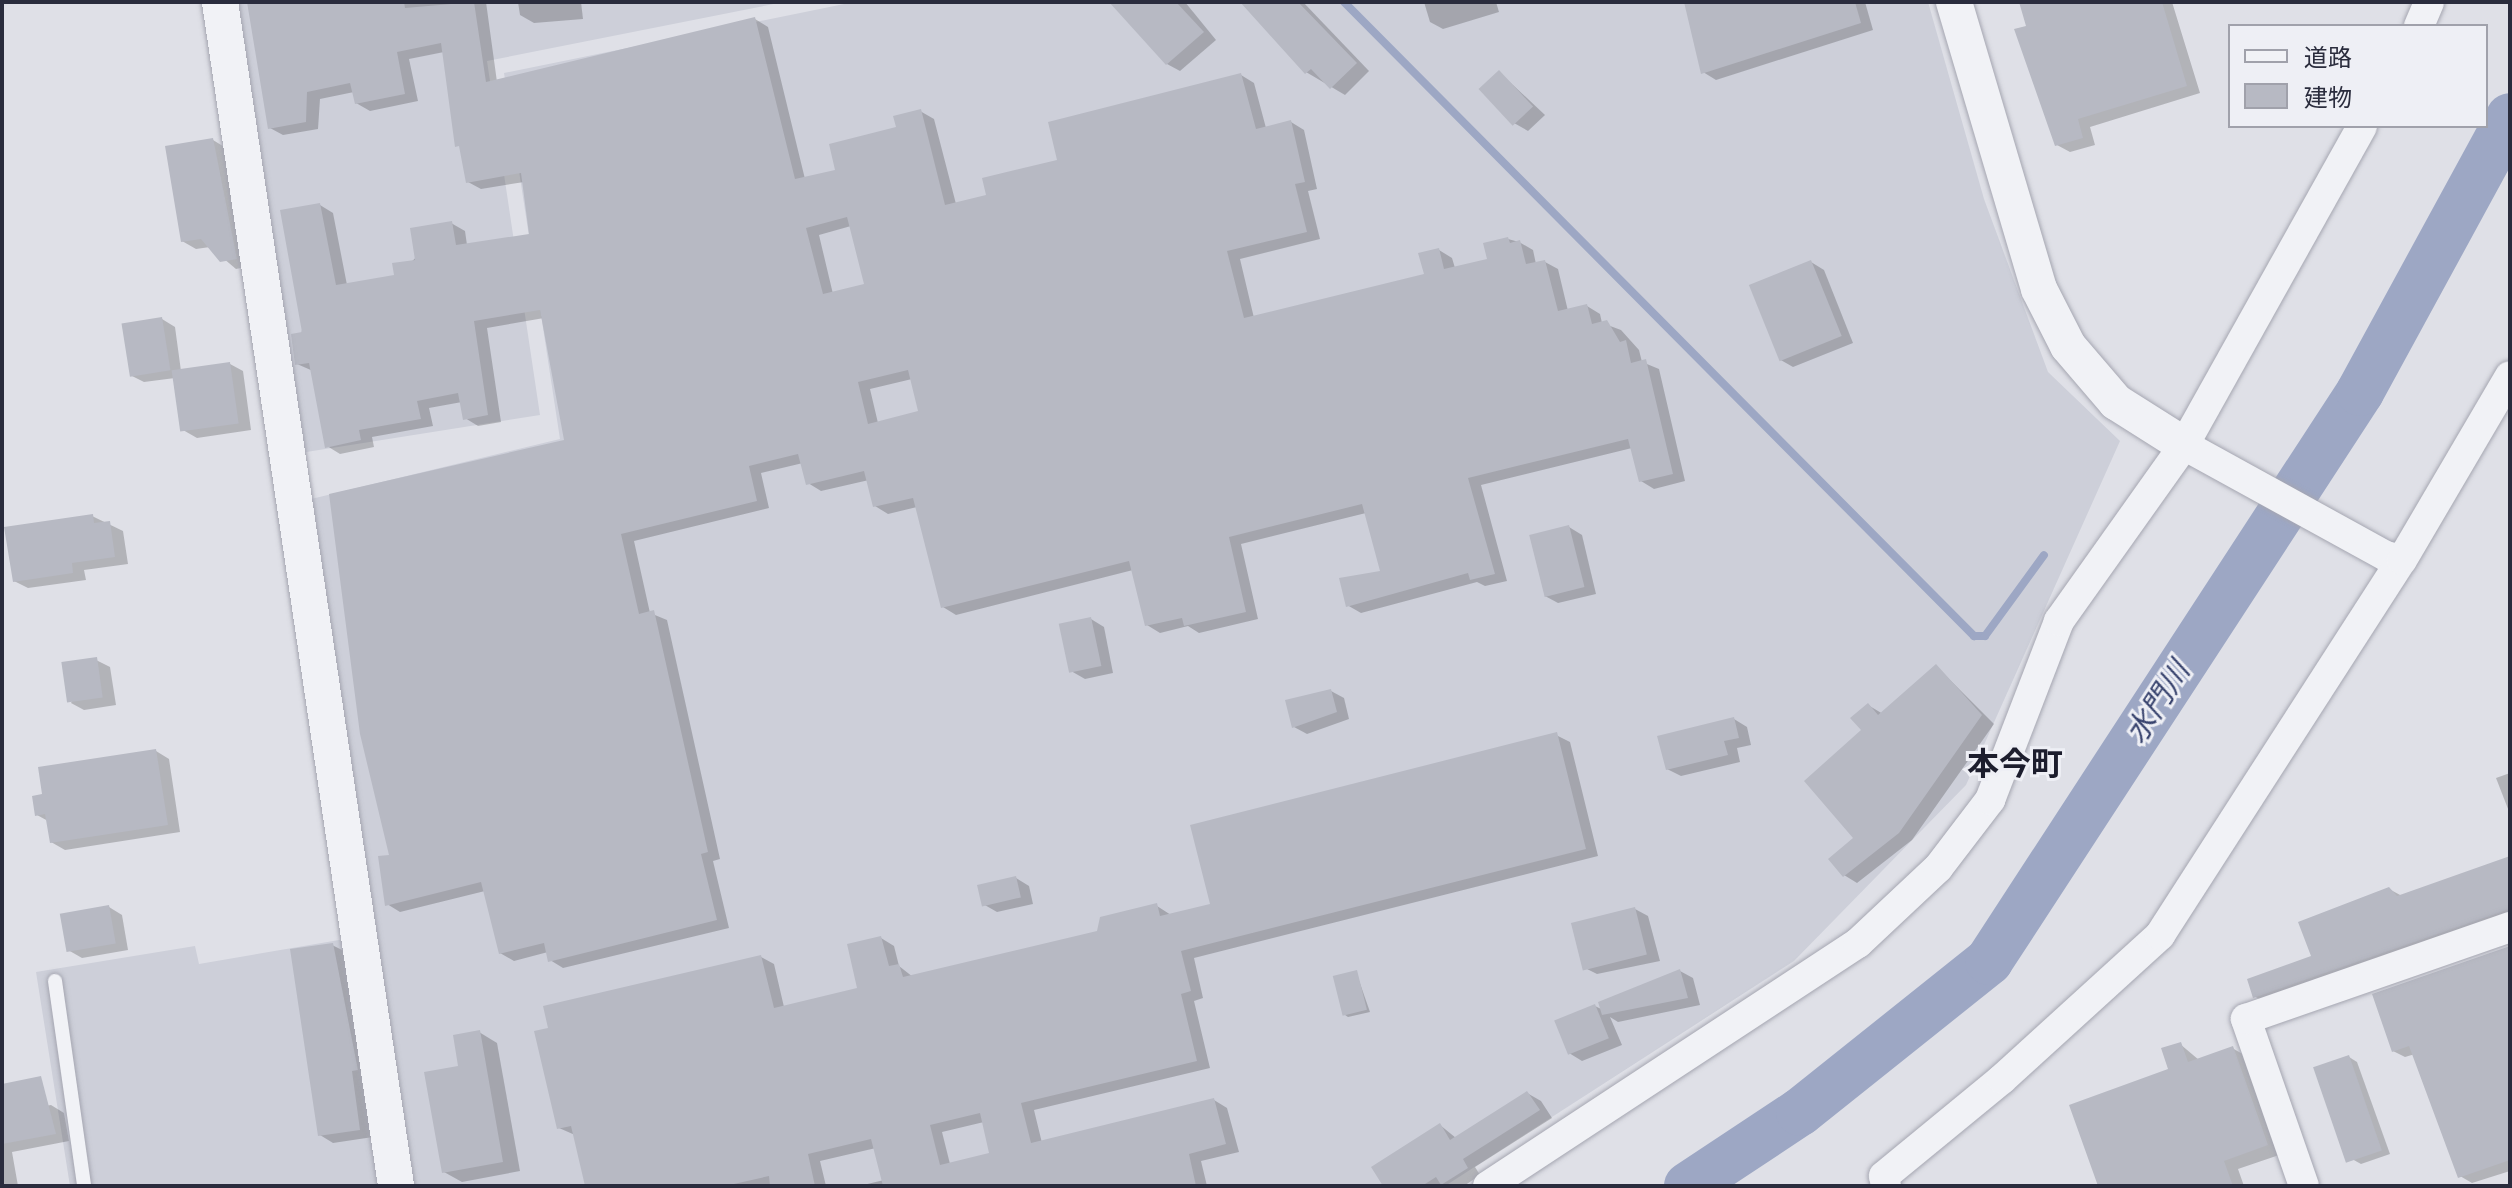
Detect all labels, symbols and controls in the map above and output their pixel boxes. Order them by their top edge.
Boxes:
legend [2228,24,2488,128]
text: 道路 [2304,39,2352,75]
text: 建物 [2304,79,2352,115]
water label: 水門川 [2117,654,2197,750]
district label: 本今町 [1967,744,2063,782]

